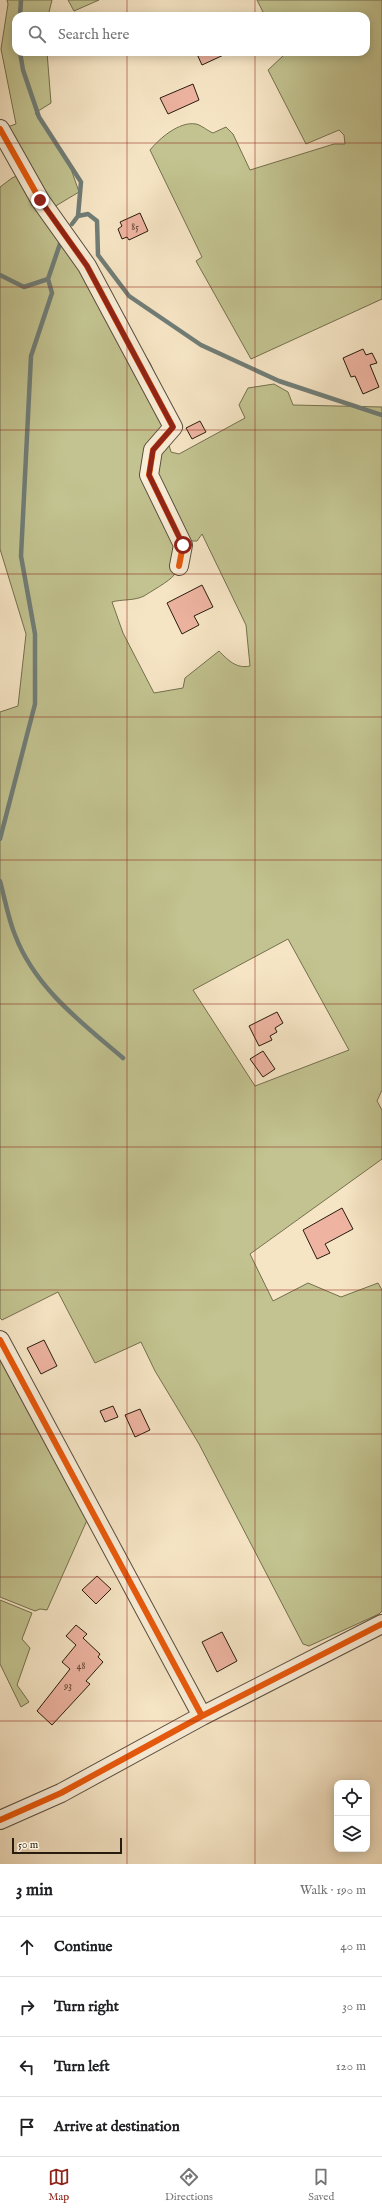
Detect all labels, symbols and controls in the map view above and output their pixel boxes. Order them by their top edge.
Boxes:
search box [12,12,370,56]
icon: search [26,23,48,45]
text: Search here [58,25,129,44]
route end [31,191,49,209]
house number: 85 [131,221,139,234]
route start [174,536,192,554]
house number: 48 [77,1660,85,1673]
house number: 93 [63,1680,72,1693]
map controls [334,1780,370,1852]
button: locate [334,1780,370,1816]
button: layers [334,1816,370,1852]
scale bar [12,1836,122,1855]
text: 50 m [18,1838,38,1852]
text: 3 min [16,1880,53,1901]
text: Walk · 190 m [300,1882,366,1899]
icon: ahead [16,1936,38,1958]
text: Continue [54,1937,112,1956]
text: 40 m [340,1938,366,1955]
icon: right [16,1996,38,2018]
text: Turn right [54,1997,119,2016]
text: 30 m [342,1998,366,2015]
icon: left [16,2056,38,2078]
text: Turn left [54,2057,110,2076]
text: 120 m [336,2058,366,2075]
icon: arrive [16,2116,38,2138]
text: Arrive at destination [54,2117,180,2136]
tab: Map [48,2166,70,2204]
tab: Directions [165,2166,213,2204]
tab: Saved [308,2166,334,2204]

